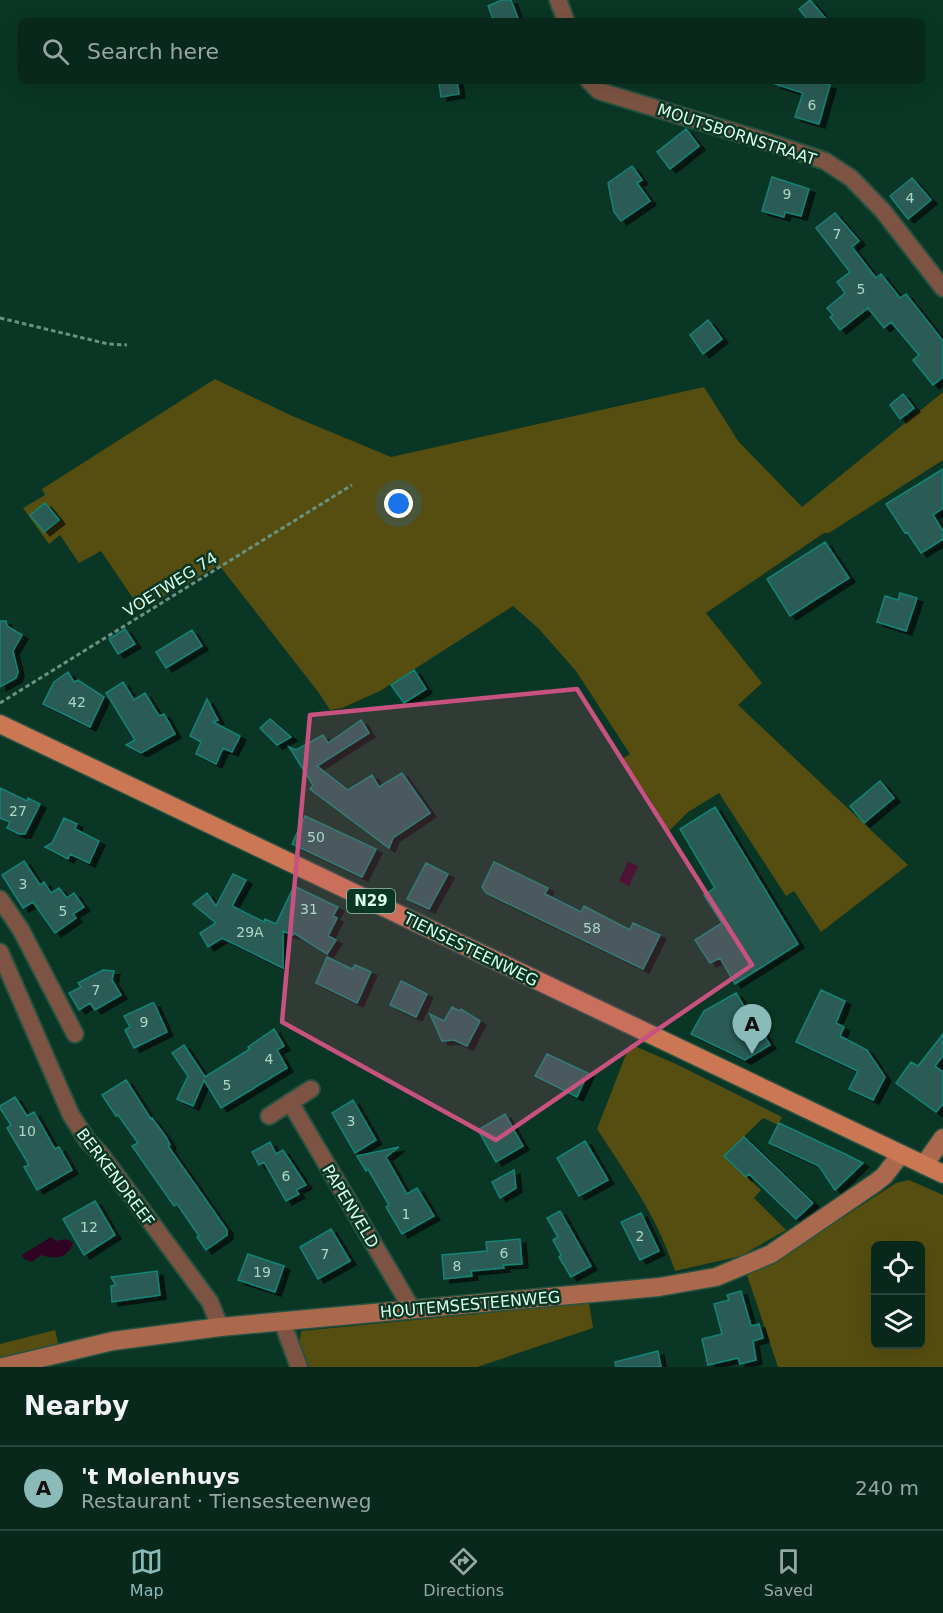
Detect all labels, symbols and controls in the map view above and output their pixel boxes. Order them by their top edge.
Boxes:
search box [18,18,925,84]
icon: search [39,35,72,68]
text: Search here [87,39,219,64]
house number: 6 [808,97,817,113]
street label: MOUTSBORNSTRAAT [655,100,819,169]
house number: 9 [783,186,791,202]
house number: 4 [906,190,915,206]
house number: 7 [833,226,841,242]
house number: 5 [857,281,865,297]
your location [384,489,413,518]
street label: VOETWEG 74 [120,548,221,621]
house number: 42 [68,694,86,710]
house number: 27 [9,803,27,819]
house number: 50 [307,829,325,845]
house number: 3 [19,876,27,892]
road number: N29 [347,889,395,913]
house number: 31 [300,901,318,917]
house number: 5 [59,903,67,919]
street label: TIENSESTEENWEG [400,908,541,990]
house number: 58 [583,920,601,936]
house number: 29A [236,924,264,940]
house number: 7 [92,982,100,998]
pin: A [732,1004,771,1054]
house number: 9 [140,1014,148,1030]
house number: 4 [265,1051,274,1067]
house number: 5 [223,1077,231,1093]
house number: 3 [347,1113,355,1129]
house number: 10 [18,1123,36,1139]
street label: BERKENDREEF [73,1125,159,1230]
street label: PAPENVELD [318,1161,383,1251]
house number: 6 [282,1168,291,1184]
house number: 1 [402,1206,410,1222]
house number: 12 [80,1219,98,1235]
house number: 2 [636,1228,644,1244]
map controls [871,1241,925,1349]
button: locate [871,1241,925,1295]
house number: 6 [500,1245,509,1261]
house number: 7 [321,1246,329,1262]
house number: 8 [453,1258,461,1274]
house number: 19 [253,1264,271,1280]
street label: HOUTEMSESTEENWEG [379,1287,561,1322]
button: layers [871,1295,925,1349]
text: Nearby [24,1391,129,1421]
text: 't Molenhuys [81,1464,240,1489]
text: A [36,1476,51,1500]
text: 240 m [855,1476,919,1500]
text: Restaurant · Tiensesteenweg [81,1489,371,1513]
tab: Map [130,1545,164,1600]
tab: Directions [423,1545,504,1600]
tab: Saved [764,1545,813,1600]

